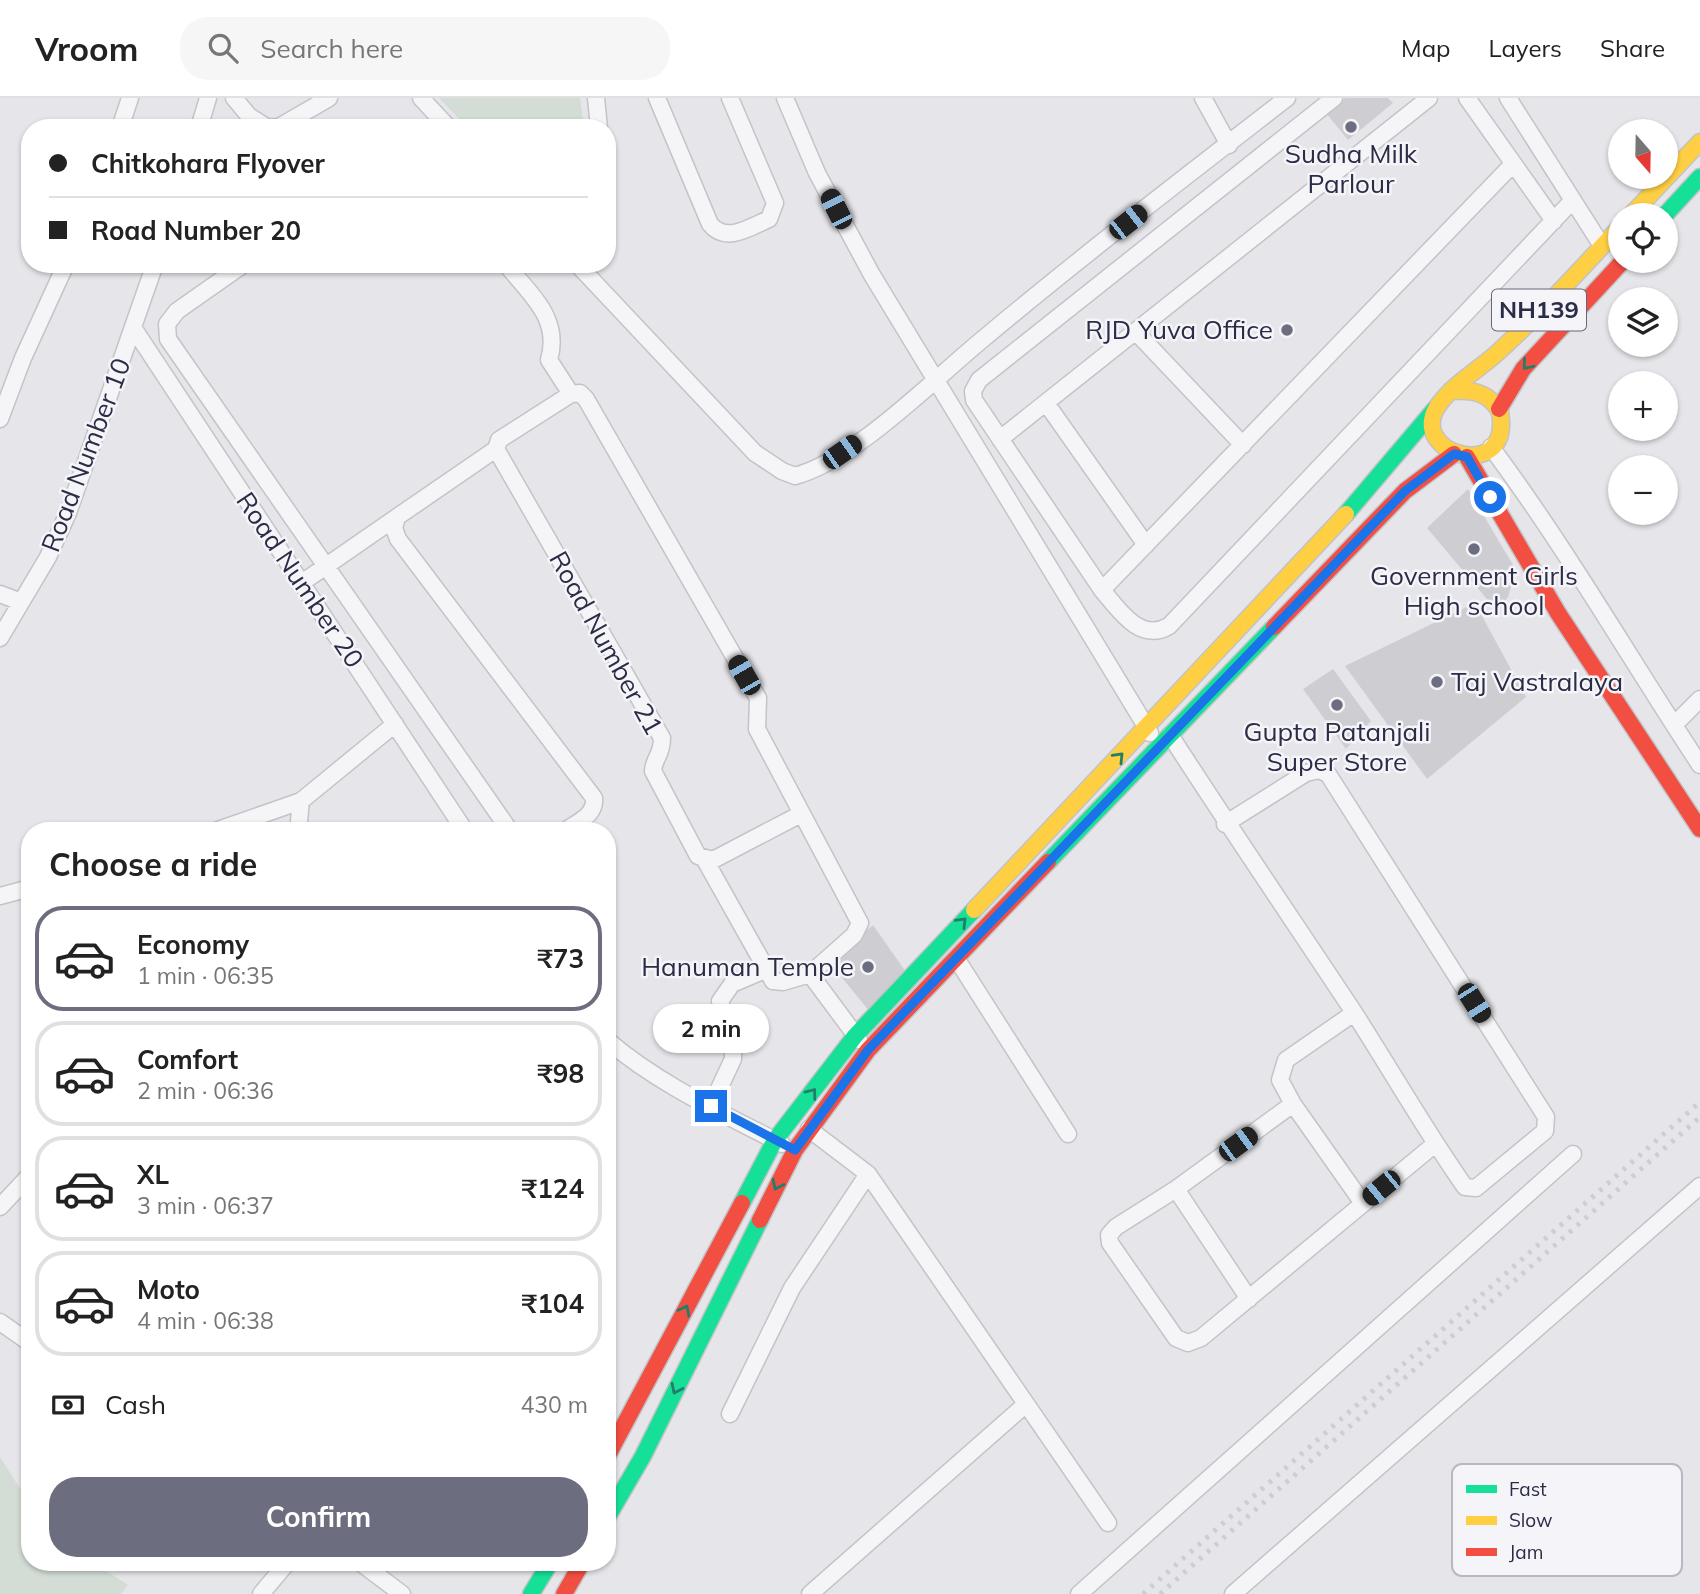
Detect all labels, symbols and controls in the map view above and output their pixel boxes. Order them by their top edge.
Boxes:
search box [180,17,670,80]
text: Vroom [35,28,138,69]
icon: search [204,29,242,67]
text: Search here [260,32,403,65]
text: Map [1401,33,1450,63]
text: Layers [1488,33,1562,63]
text: Share [1600,33,1665,63]
marker: Sudha Milk Parlour [1343,119,1359,135]
north arrow [1608,119,1678,189]
map controls [1608,119,1678,525]
place label: Sudha Milk Parlour [1285,137,1418,200]
text: Chitkohara Flyover [91,147,325,180]
car [818,186,855,232]
car [1105,201,1152,243]
button: locate [1608,203,1678,273]
text: Road Number 20 [91,214,301,247]
button: layers [1608,287,1678,357]
road number: NH139 [1492,290,1586,330]
place label: RJD Yuva Office [1085,313,1273,346]
marker: RJD Yuva Office [1279,322,1295,338]
street label: Road Number 10 [33,353,138,556]
one-way arrow [1523,358,1536,370]
button: + [1608,371,1678,441]
car [819,431,866,473]
button: − [1608,455,1678,525]
route start [1474,481,1506,513]
street label: Road Number 20 [229,486,371,674]
marker: Government Girls High school [1466,541,1482,557]
street label: Road Number 21 [542,545,671,740]
place label: Government Girls High school [1370,559,1578,622]
car [725,652,764,698]
place label: Taj Vastralaya [1451,665,1623,698]
marker: Taj Vastralaya [1429,674,1445,690]
marker: Gupta Patanjali Super Store [1329,697,1345,713]
place label: Gupta Patanjali Super Store [1244,715,1430,778]
one-way arrow [1110,753,1123,766]
text: Choose a ride [49,844,257,884]
one-way arrow [954,918,967,931]
icon: car [53,927,116,990]
text: Economy [137,928,249,961]
text: ₹73 [537,942,584,975]
place label: Hanuman Temple [641,950,854,983]
marker: Hanuman Temple [860,959,876,975]
text: 1 min · 06:35 [137,961,274,990]
car [1454,980,1495,1026]
callout: 2 min [653,1004,769,1054]
text: 2 min [681,1014,741,1043]
icon: car [53,1042,116,1105]
text: Comfort [137,1043,238,1076]
text: ₹98 [537,1057,584,1090]
text: 2 min · 06:36 [137,1076,274,1105]
one-way arrow [803,1088,816,1100]
route end [695,1090,727,1122]
car [1215,1123,1262,1165]
icon: car [53,1157,116,1220]
text: XL [137,1158,169,1191]
car [1359,1167,1404,1209]
text: ₹124 [522,1172,584,1205]
one-way arrow [772,1178,786,1190]
text: 3 min · 06:37 [137,1191,274,1220]
icon: car [53,1272,116,1335]
text: Moto [137,1273,200,1306]
text: ₹104 [522,1287,584,1320]
one-way arrow [677,1305,691,1317]
text: 4 min · 06:38 [137,1306,274,1335]
one-way arrow [671,1382,685,1394]
icon: cash [49,1386,87,1424]
text: Cash [105,1388,166,1421]
text: 430 m [520,1390,588,1419]
legend [1452,1464,1682,1576]
button: Confirm [49,1477,588,1557]
text: Fast [1509,1477,1547,1501]
text: Slow [1509,1508,1553,1532]
text: Jam [1509,1540,1543,1564]

